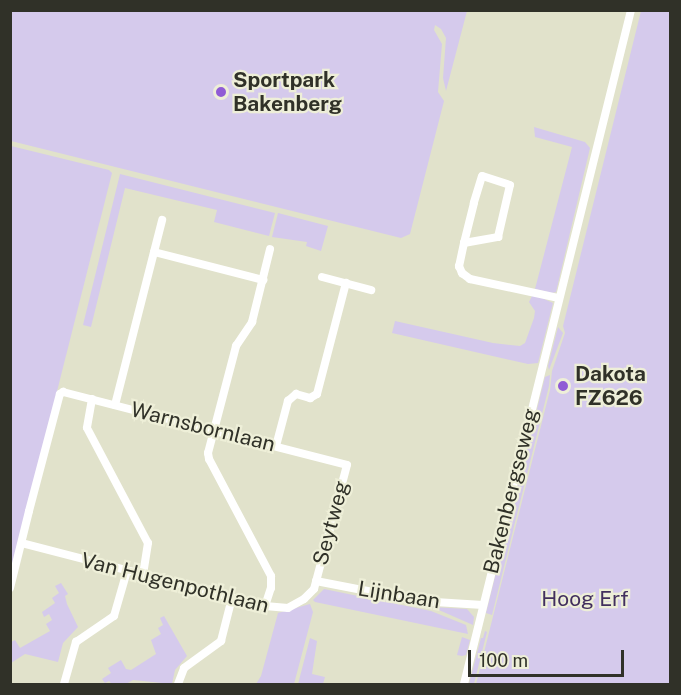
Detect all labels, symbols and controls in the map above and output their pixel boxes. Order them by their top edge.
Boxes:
place label: Sportpark Bakenberg [233,67,342,117]
marker: Sportpark Bakenberg [214,85,228,99]
place label: Dakota FZ626 [575,361,646,411]
marker: Dakota FZ626 [556,379,570,393]
street label: Warnsbornlaan [128,397,278,457]
street label: Bakenbergseweg [478,406,544,576]
street label: Seytweg [308,478,354,568]
street label: Van Hugenpothlaan [78,547,272,619]
street label: Lijnbaan [356,576,442,614]
park label: Hoog Erf [541,586,629,612]
scale bar [471,638,627,676]
text: 100 m [479,650,528,671]

